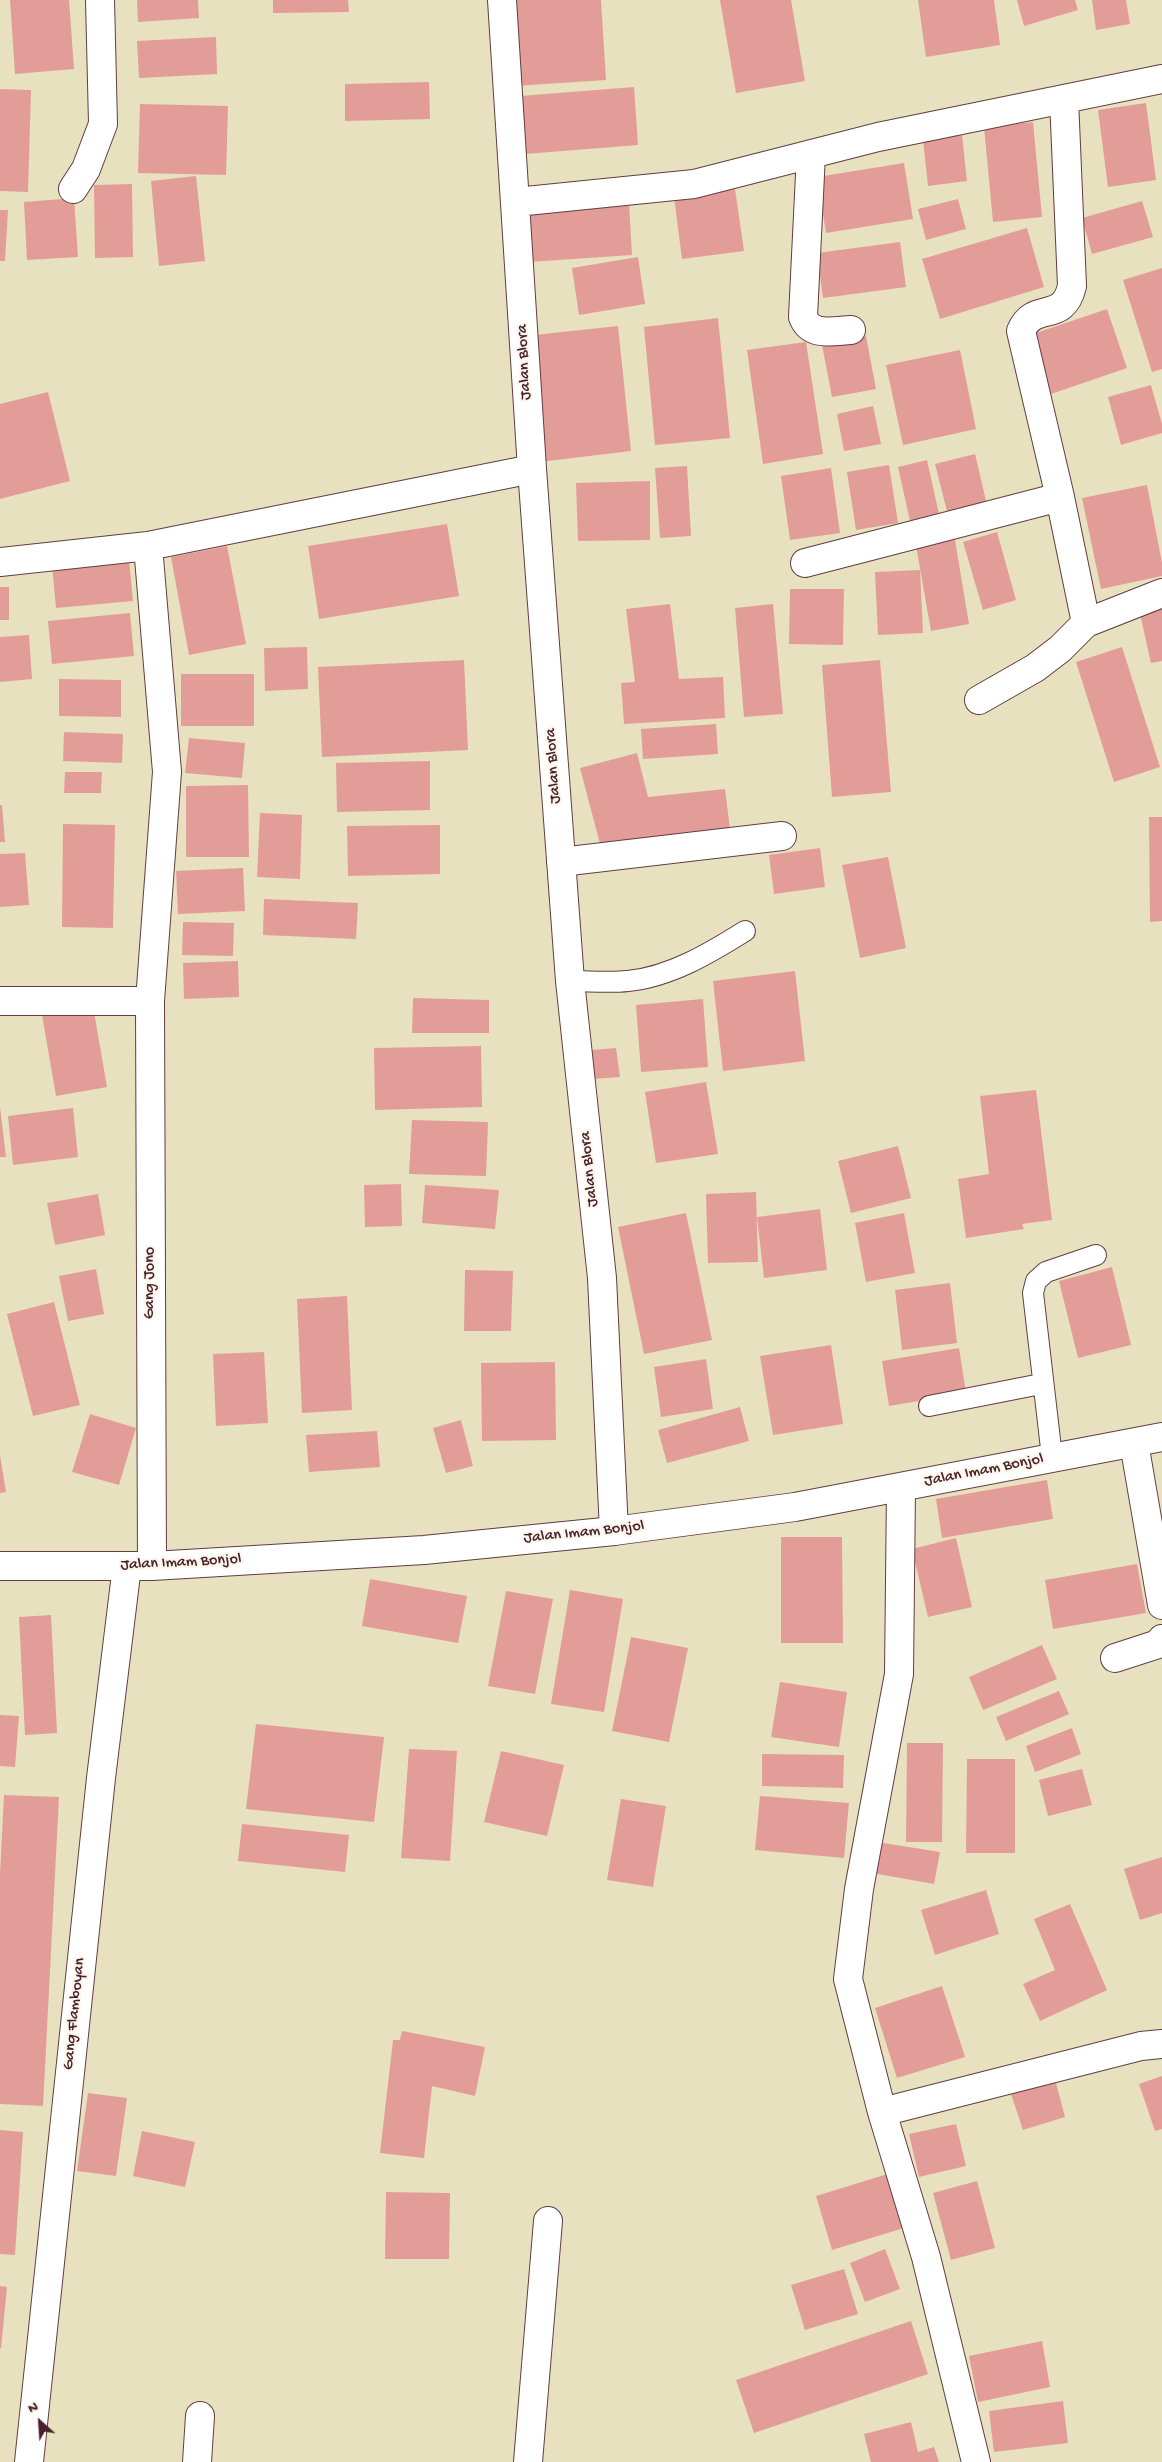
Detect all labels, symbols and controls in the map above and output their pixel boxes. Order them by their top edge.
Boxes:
street label: Jalan Blora [513,324,537,400]
street label: Jalan Blora [542,728,566,804]
street label: Jalan Blora [576,1130,604,1208]
street label: Gang Jono [141,1247,161,1319]
street label: Jalan Imam Bonjol [923,1450,1045,1492]
street label: Jalan Imam Bonjol [523,1517,645,1549]
street label: Jalan Imam Bonjol [120,1550,242,1576]
street label: Gang Flamboyan [60,1957,90,2071]
north arrow [15,2397,65,2447]
text: N [25,2398,41,2418]

